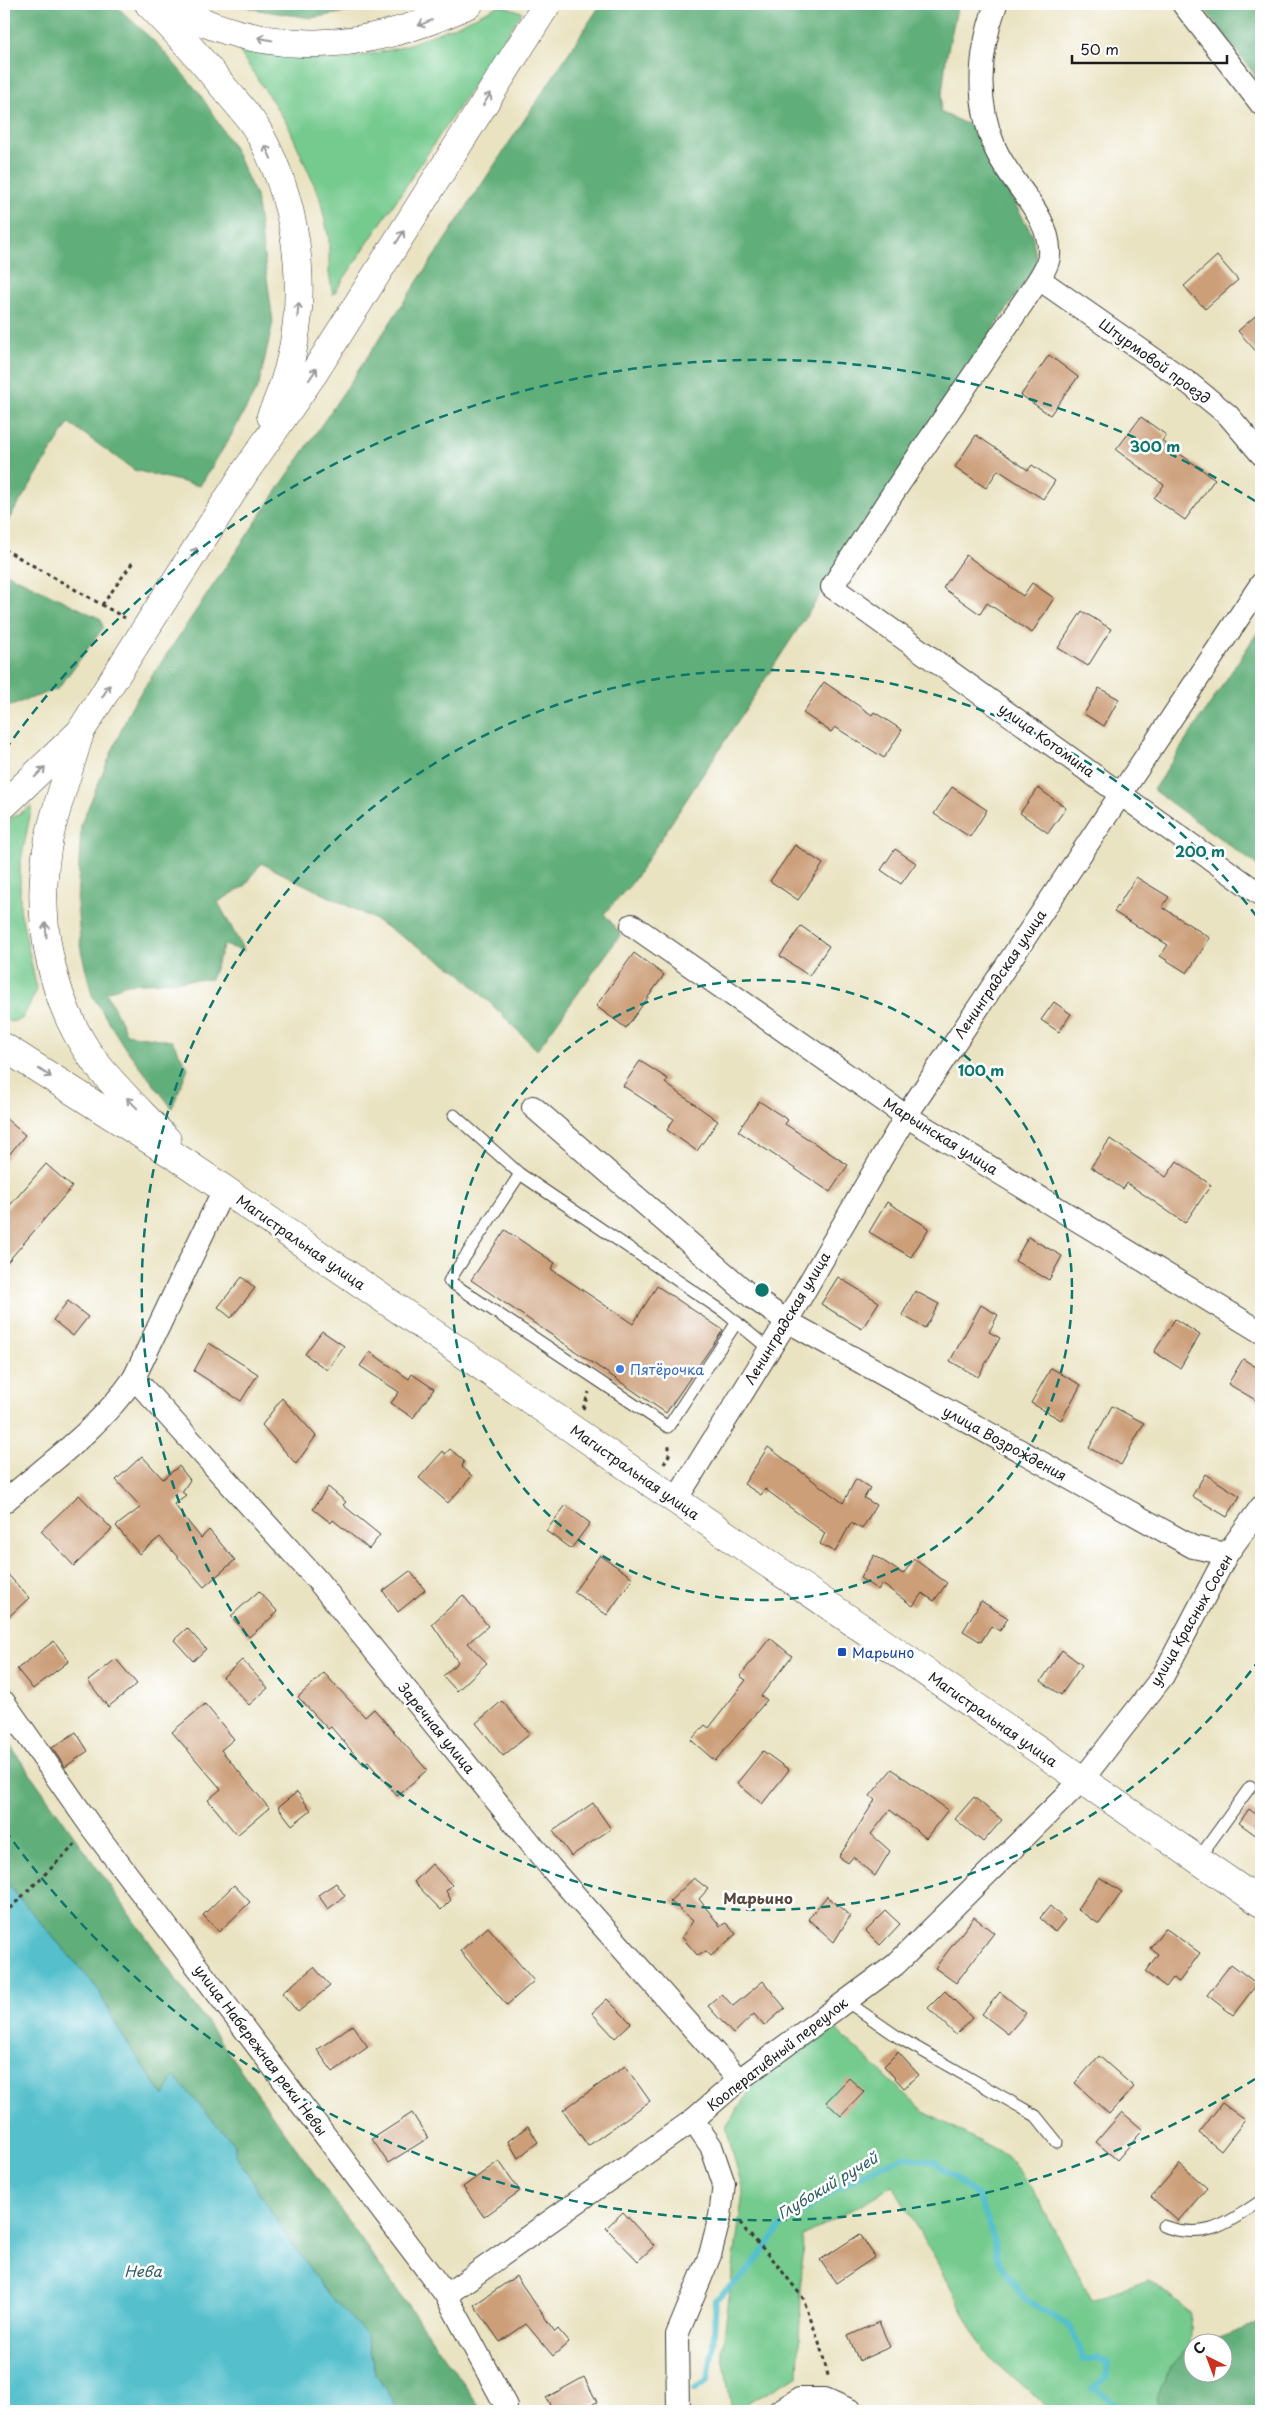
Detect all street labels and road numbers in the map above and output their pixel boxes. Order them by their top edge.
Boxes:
street label: Штурмовой проезд [1095,313,1215,409]
street label: улица Котомина [995,698,1100,782]
street label: Ленинградская улица [949,905,1051,1043]
street label: Марьинская улица [880,1092,1002,1180]
street label: Магистральная улица [232,1189,370,1295]
street label: Ленинградская улица [739,1248,835,1388]
street label: улица Возрождения [939,1400,1071,1486]
street label: Магистральная улица [566,1419,704,1525]
street label: улица Красных Сосен [1145,1550,1237,1690]
street label: Магистральная улица [924,1666,1062,1772]
street label: Заречная улица [394,1678,480,1778]
street label: улица Набережная реки Невы [189,1960,333,2140]
street label: Кооперативный переулок [702,1992,852,2116]

